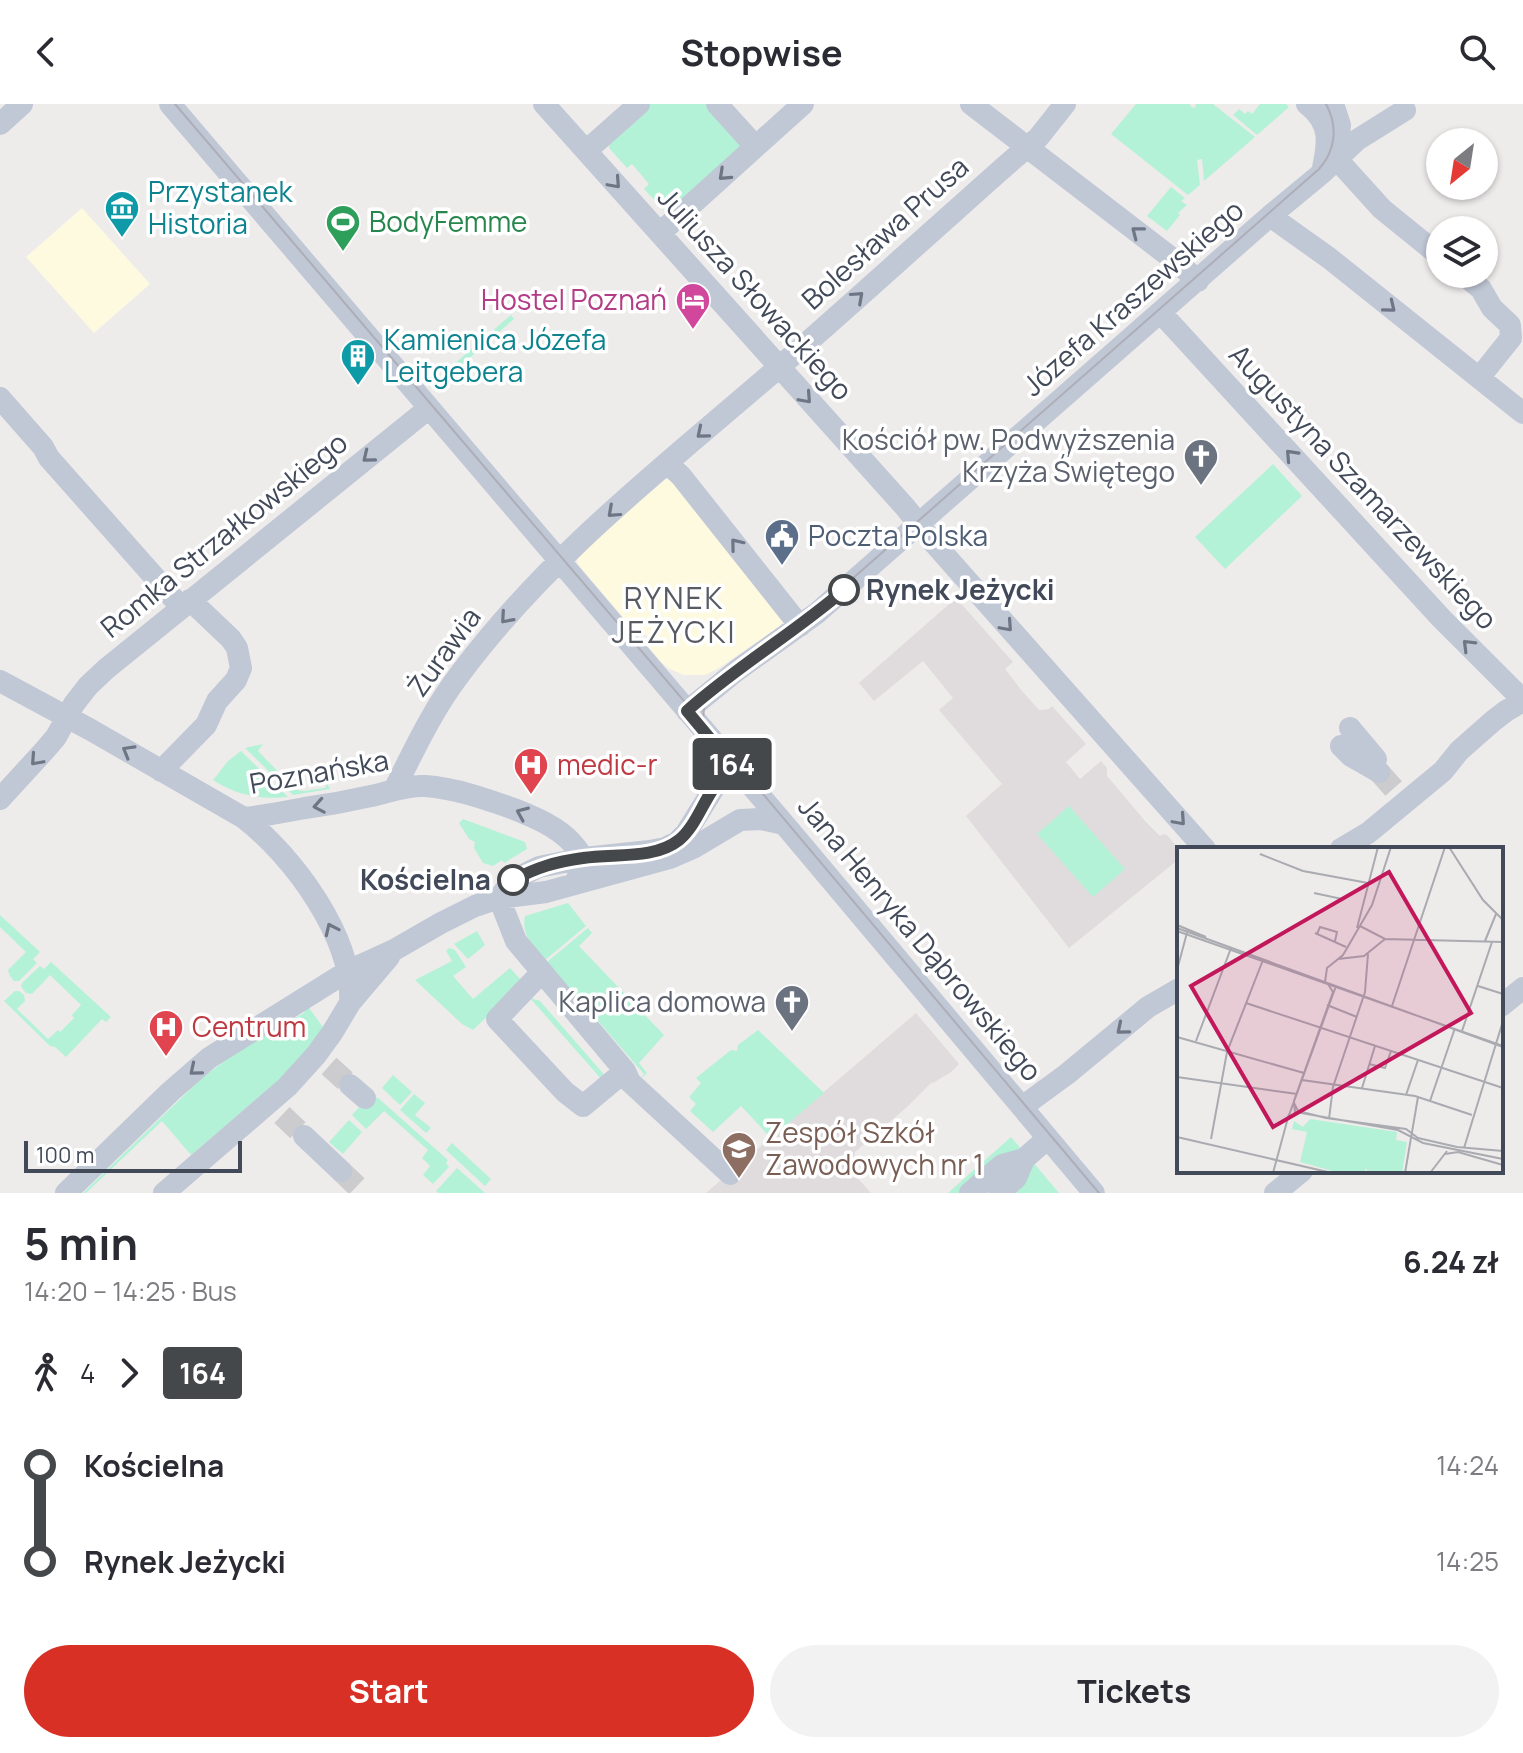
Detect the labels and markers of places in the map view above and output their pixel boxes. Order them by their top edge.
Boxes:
place label: Przystanek Historia [148,172,294,242]
museum icon: Przystanek Historia [103,189,141,239]
place label: BodyFemme [369,202,527,240]
sports icon: BodyFemme [324,203,362,253]
place label: Hostel Poznań [481,280,667,318]
hotel icon: Hostel Poznań [674,281,712,331]
place label: Kamienica Józefa Leitgebera [384,320,606,390]
building icon: Kamienica Józefa Leitgebera [339,337,377,387]
place label: Kościół pw. Podwyższenia Krzyża Świętego [842,420,1175,490]
church icon: Kościół pw. Podwyższenia Krzyża Świętego [1182,437,1220,487]
place label: Poczta Polska [808,516,988,554]
public building icon: Poczta Polska [763,517,801,567]
place label: Rynek Jeżycki [866,570,1055,608]
marker: Rynek Jeżycki [829,575,859,605]
place label: medic-r [557,745,658,783]
hospital icon: medic-r [512,746,550,796]
place label: Kościelna [360,860,491,898]
marker: Kościelna [498,865,528,895]
place label: Kaplica domowa [559,982,766,1020]
church icon: Kaplica domowa [773,983,811,1033]
place label: Centrum [192,1007,306,1045]
hospital icon: Centrum [147,1008,185,1058]
place label: Zespół Szkół Zawodowych nr 1 [765,1113,984,1183]
school or university icon: Zespół Szkół Zawodowych nr 1 [720,1130,758,1180]

